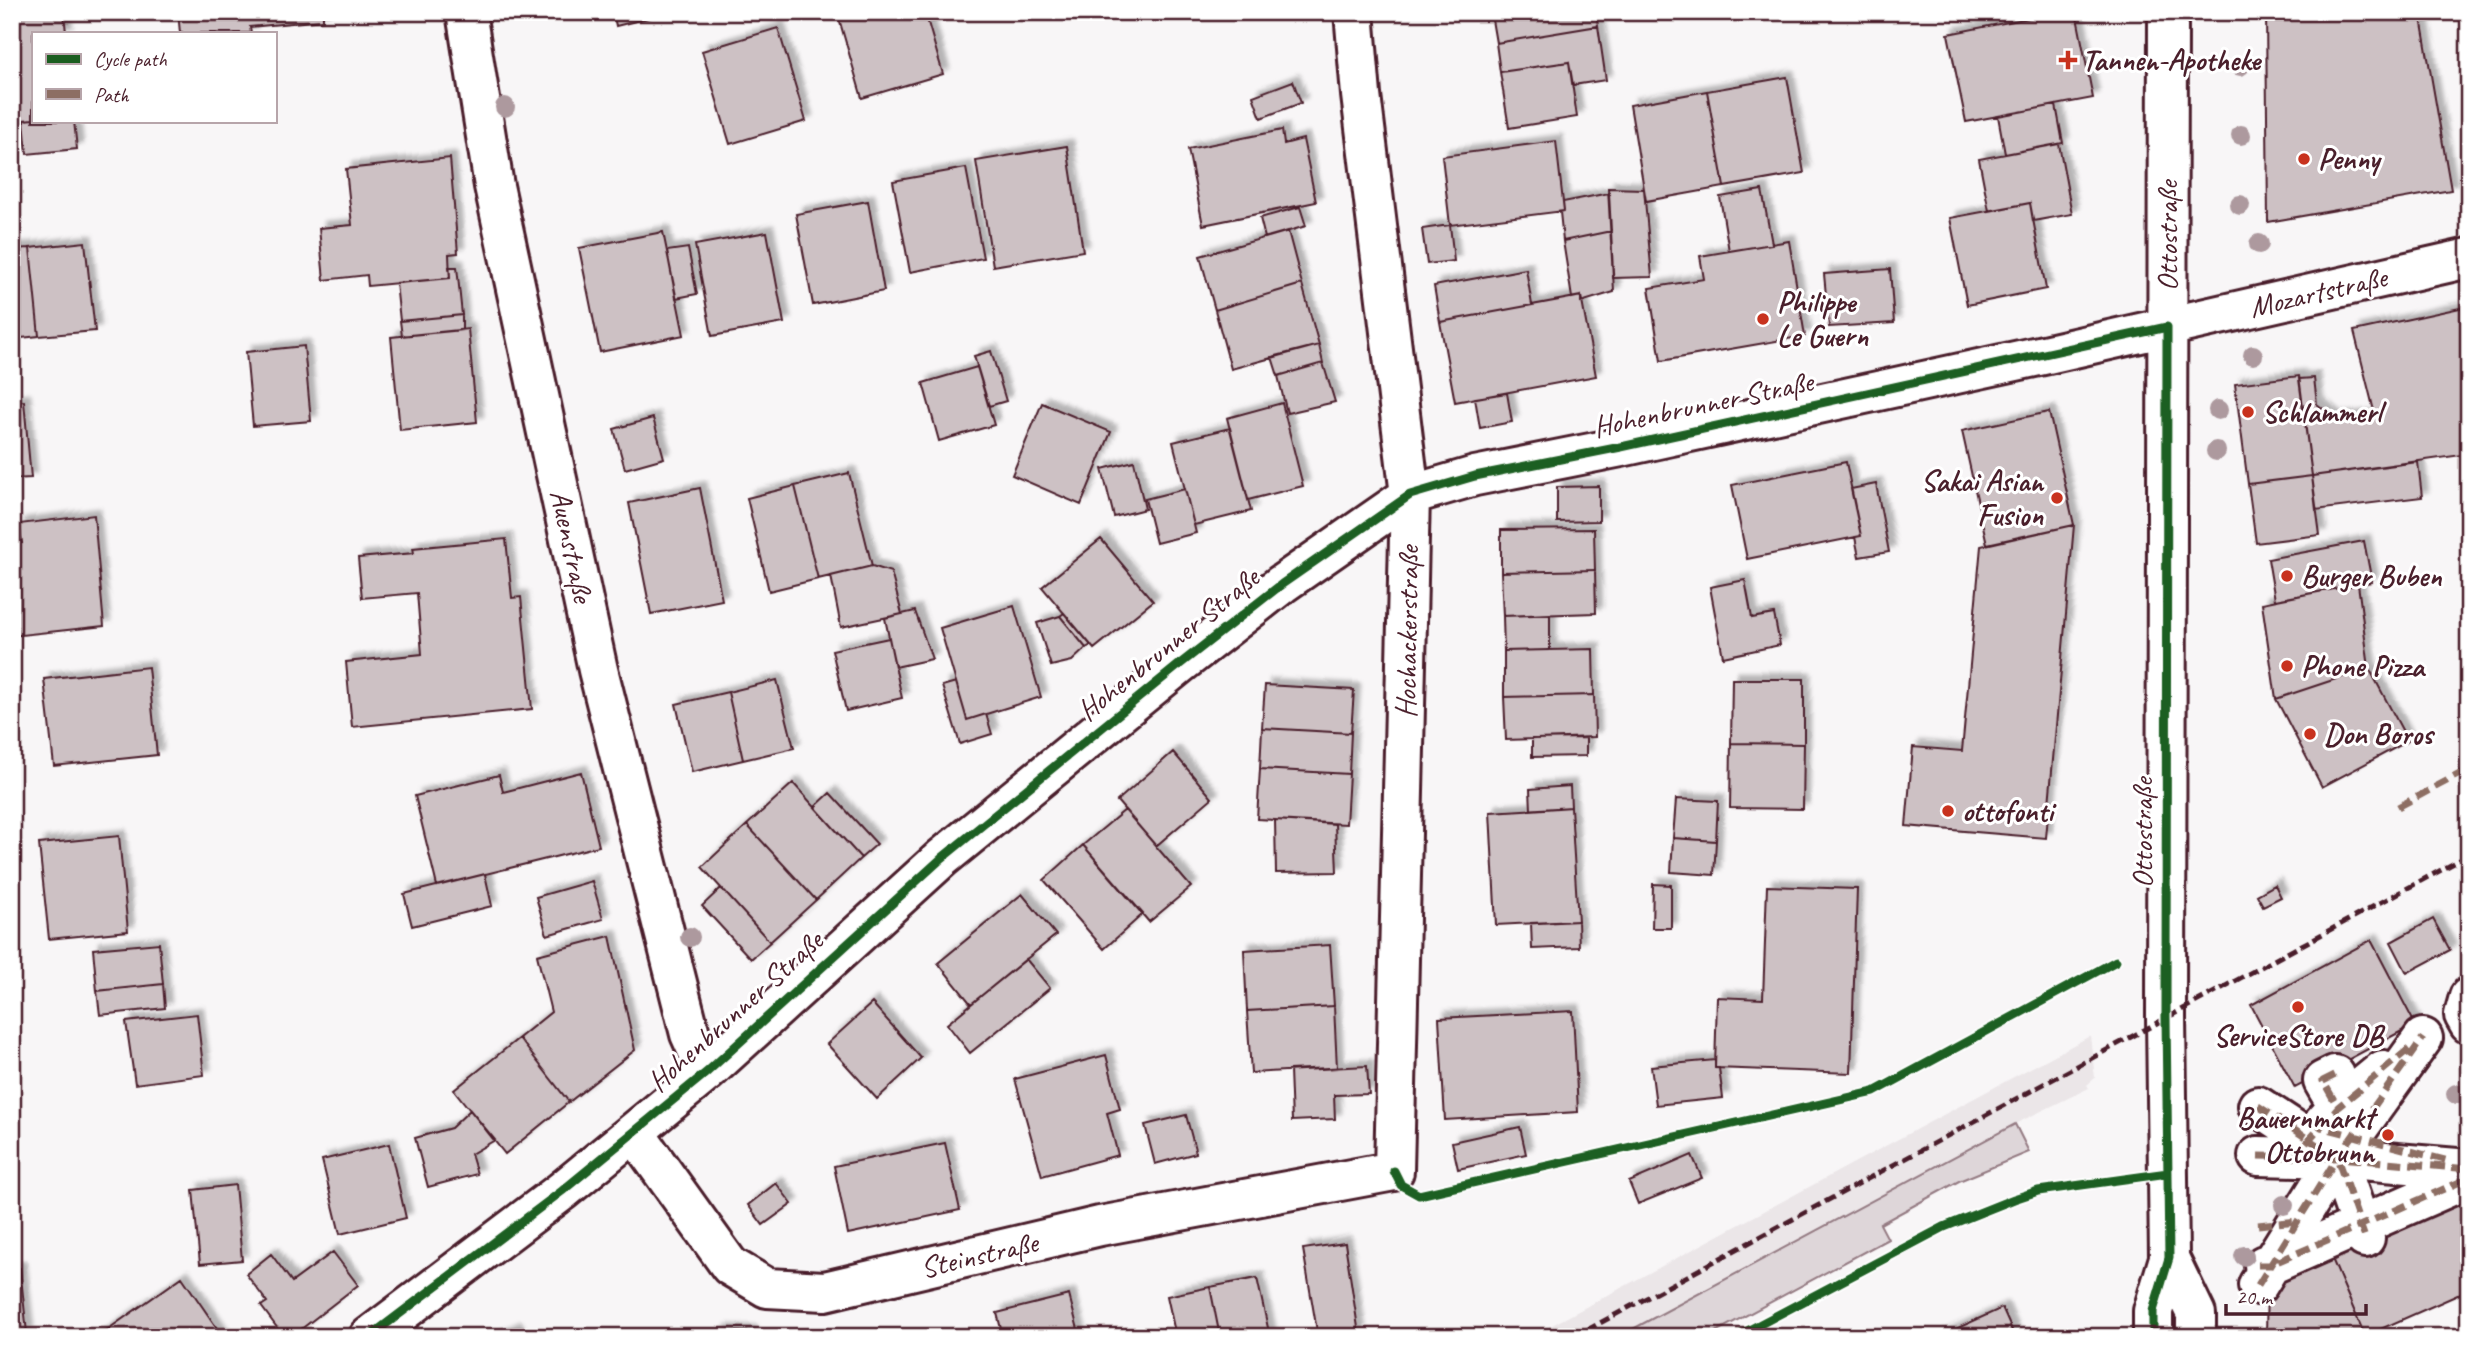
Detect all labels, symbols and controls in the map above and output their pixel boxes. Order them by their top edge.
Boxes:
legend [32,32,276,122]
place label: Tannen-Apotheke [2082,41,2262,79]
text: Cycle path [94,46,167,72]
marker: Tannen-Apotheke [2060,52,2076,68]
text: Path [94,82,130,108]
place label: Penny [2318,140,2382,178]
marker: Penny [2296,151,2312,167]
street label: Ottostraße [2148,178,2186,291]
street label: Mozartstraße [2246,257,2392,326]
place label: Philippe Le Guern [1777,283,1869,355]
marker: Philippe Le Guern [1755,311,1771,327]
street label: Hohenbrunner Straße [1590,362,1818,446]
place label: Schlammerl [2262,393,2387,431]
marker: Schlammerl [2240,404,2256,420]
place label: Sakai Asian Fusion [1921,462,2045,534]
street label: Auenstraße [542,486,603,608]
marker: Sakai Asian Fusion [2049,490,2065,506]
street label: Hochackerstraße [1386,543,1428,718]
place label: Burger Buben [2301,557,2443,595]
street label: Hohenbrunner Straße [1069,558,1269,729]
marker: Burger Buben [2279,568,2295,584]
place label: Phone Pizza [2301,647,2426,685]
marker: Phone Pizza [2279,658,2295,674]
place label: Don Boros [2324,715,2436,753]
marker: Don Boros [2302,726,2318,742]
street label: Ottostraße [2123,775,2161,888]
place label: ottofonti [1962,792,2057,830]
marker: ottofonti [1940,803,1956,819]
street label: Hohenbrunner Straße [639,921,832,1100]
marker: ServiceStore DB [2290,999,2306,1015]
place label: ServiceStore DB [2213,1017,2386,1055]
place label: Bauernmarkt Ottobrunn [2237,1099,2379,1171]
marker: Bauernmarkt Ottobrunn [2380,1127,2396,1143]
street label: Steinstraße [917,1223,1043,1287]
scale bar [2226,1272,2366,1316]
text: 20 m [2236,1284,2274,1310]

